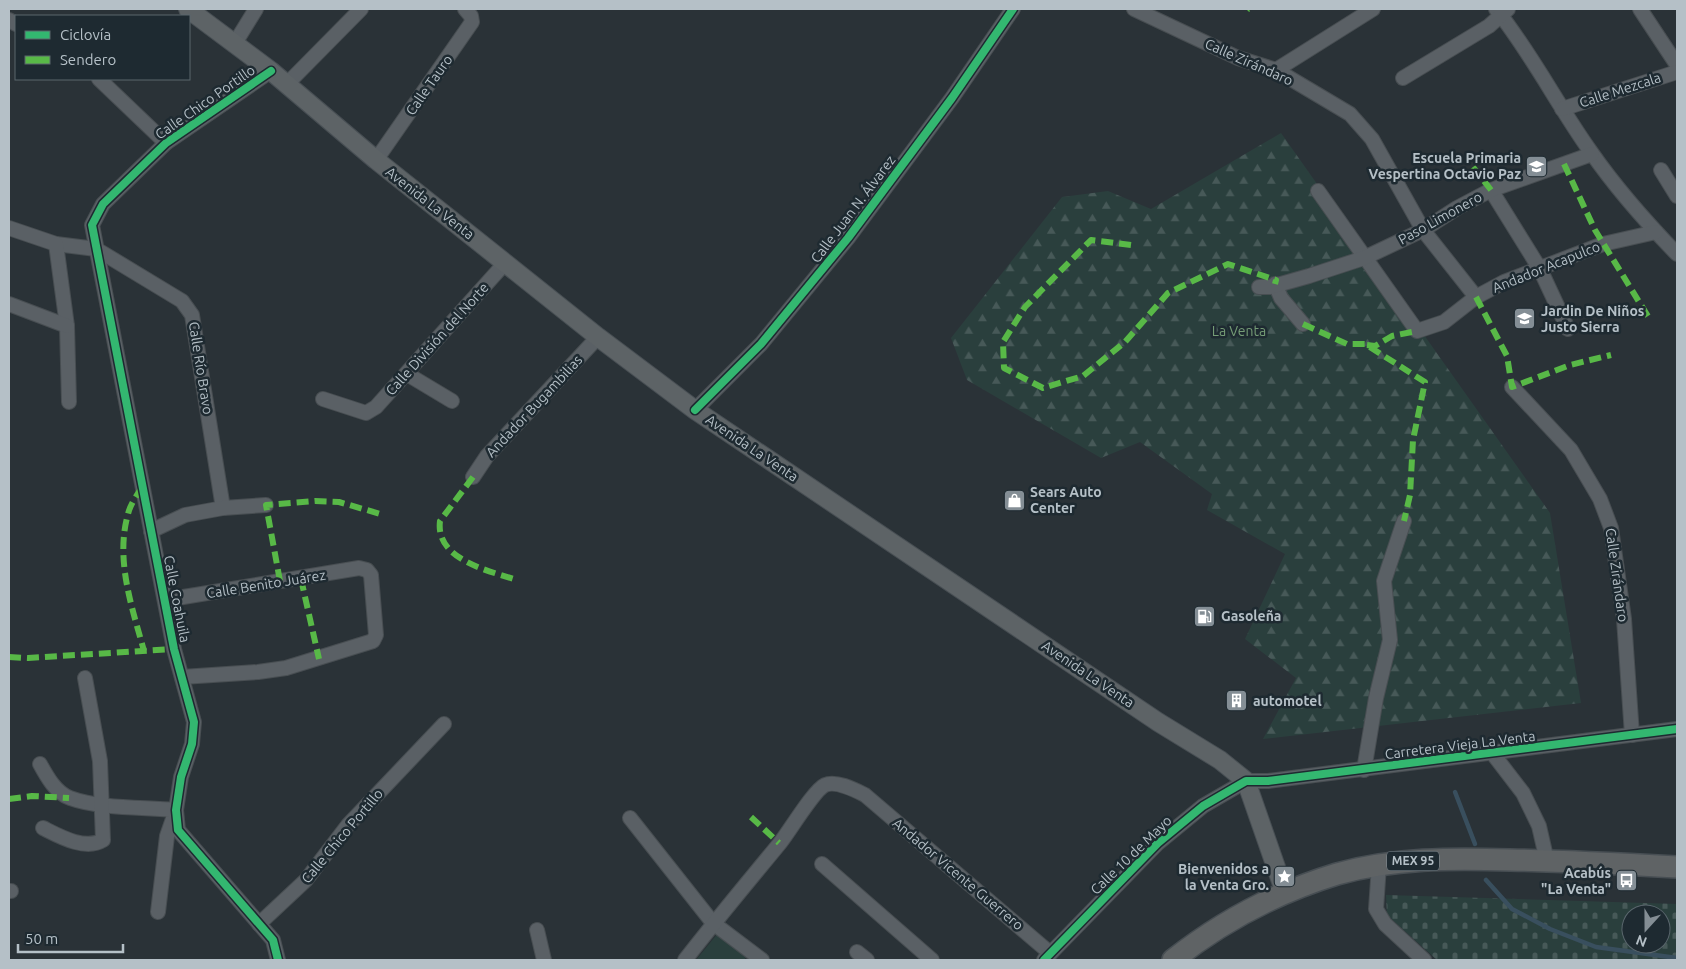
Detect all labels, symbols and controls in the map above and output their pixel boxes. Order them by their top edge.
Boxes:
legend [15,15,190,80]
text: Ciclovía [60,26,111,43]
street label: Calle Zirándaro [1202,35,1296,89]
text: Sendero [60,51,116,68]
street label: Calle Tauro [402,52,456,118]
street label: Calle Chico Portillo [152,62,258,142]
street label: Calle Mezcala [1577,69,1663,111]
place label: Escuela Primaria Vespertina Octavio Paz [1369,150,1521,182]
street label: Calle Juan N. Álvarez [807,152,899,266]
school or university icon: Escuela Primaria Vespertina Octavio Paz [1525,154,1549,178]
street label: Avenida La Venta [383,164,477,242]
street label: Paso Limonero [1395,188,1485,248]
street label: Andador Acapulco [1490,238,1602,296]
street label: Calle División del Norte [382,279,492,399]
place label: Jardin De Niños Justo Sierra [1541,303,1645,335]
school or university icon: Jardin De Niños Justo Sierra [1513,307,1537,331]
street label: Calle Río Bravo [186,320,216,416]
park label: La Venta [1212,323,1266,339]
street label: Andador Bugambilias [483,352,585,460]
street label: Avenida La Venta [703,411,801,485]
place label: Sears Auto Center [1030,484,1102,516]
shop icon: Sears Auto Center [1002,488,1026,512]
street label: Calle Zirándaro [1602,527,1632,623]
street label: Calle Coahuila [161,554,193,644]
street label: Calle Benito Juárez [205,567,327,601]
fuel station icon: Gasoleña [1193,604,1217,628]
place label: Gasoleña [1221,608,1281,624]
street label: Avenida La Venta [1039,637,1137,711]
building icon: automotel [1225,689,1249,713]
place label: automotel [1253,693,1322,709]
street label: Carretera Vieja La Venta [1384,728,1536,762]
street label: Calle Chico Portillo [298,786,386,886]
street label: Calle 10 de Mayo [1087,812,1175,898]
street label: Andador Vicente Guerrero [889,815,1027,933]
road number: MEX 95 [1387,851,1439,870]
place label: Bienvenidos a la Venta Gro. [1178,861,1269,893]
place icon: Bienvenidos a la Venta Gro. [1273,865,1297,889]
place label: Acabús "La Venta" [1541,865,1611,897]
bus stop icon: Acabús "La Venta" [1615,869,1639,893]
north arrow [1621,904,1671,954]
scale bar [18,922,122,954]
text: 50 m [25,930,58,947]
text: N [1634,932,1649,950]

